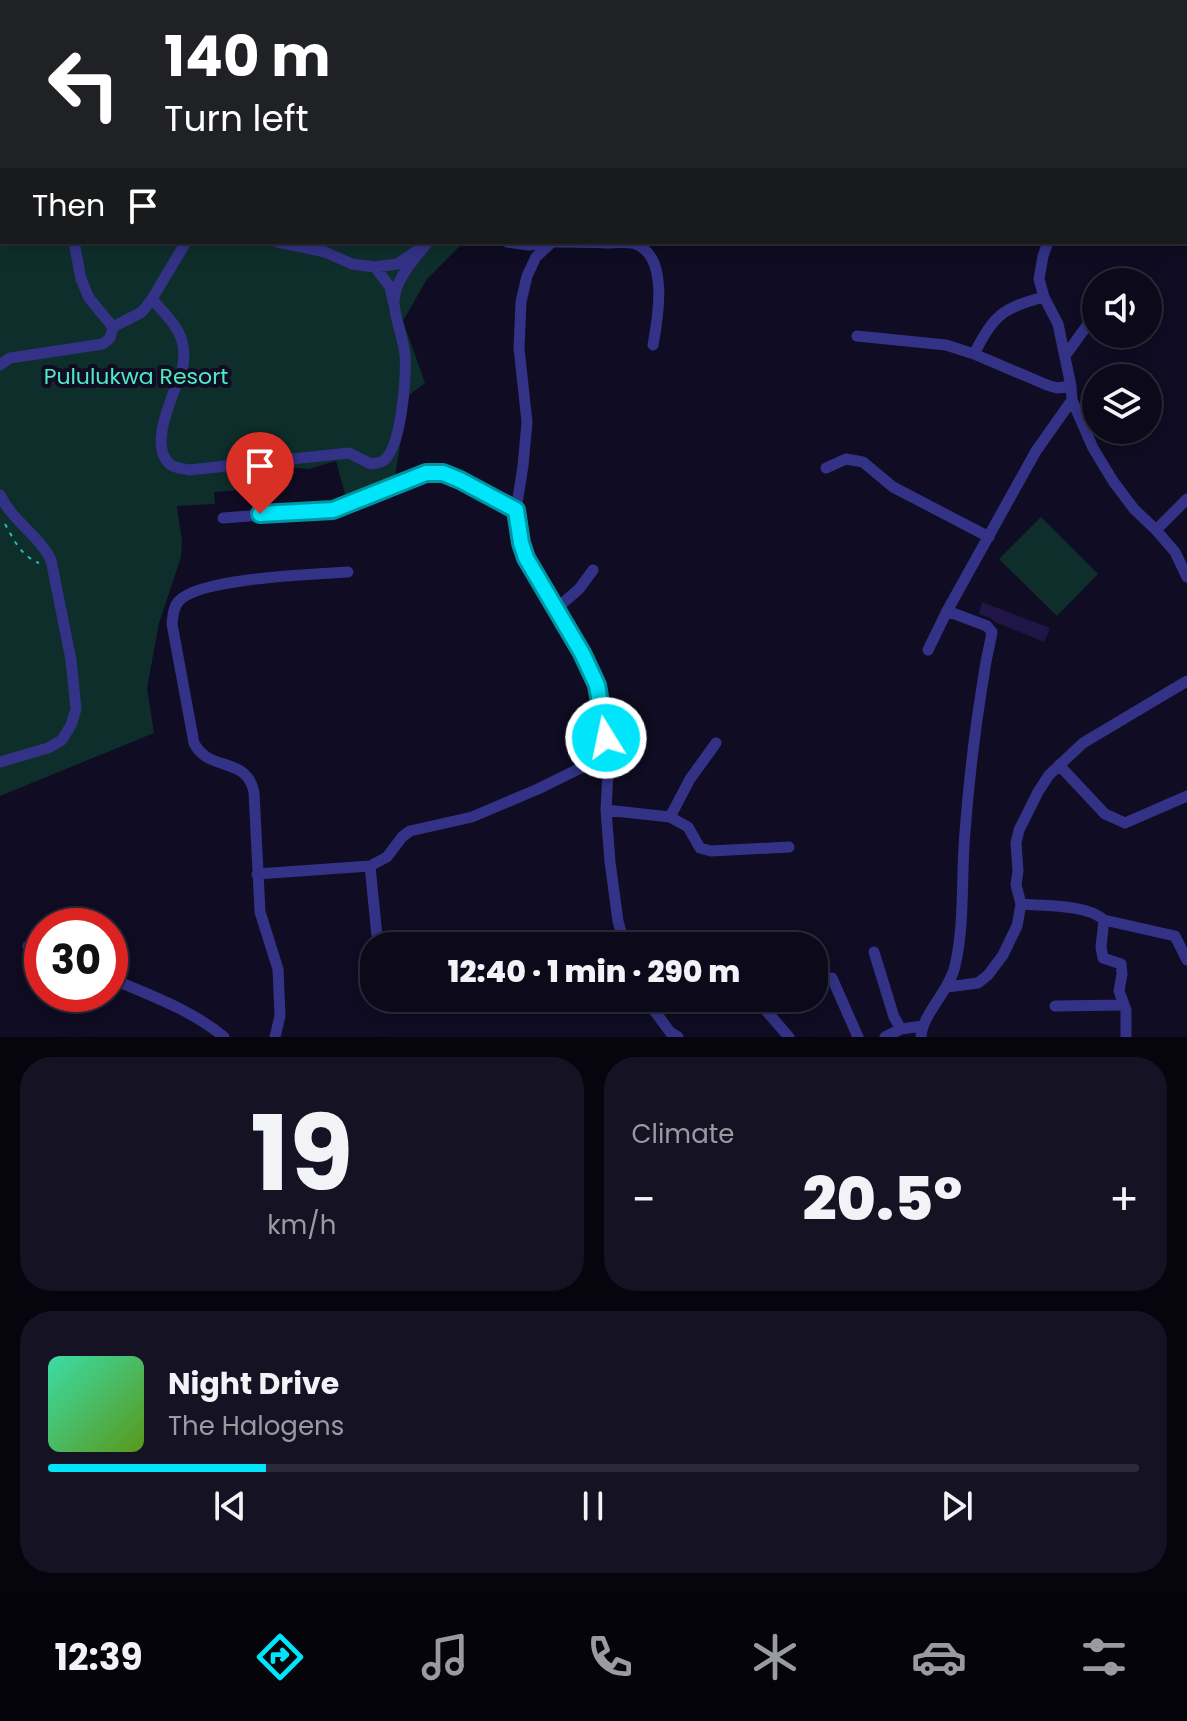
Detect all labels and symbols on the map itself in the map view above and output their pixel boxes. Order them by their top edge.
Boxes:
park label: Pululukwa Resort [44,361,228,392]
pin [226,432,294,514]
position arrow [564,696,648,780]
speed limit sign: 30 [24,908,128,1012]

